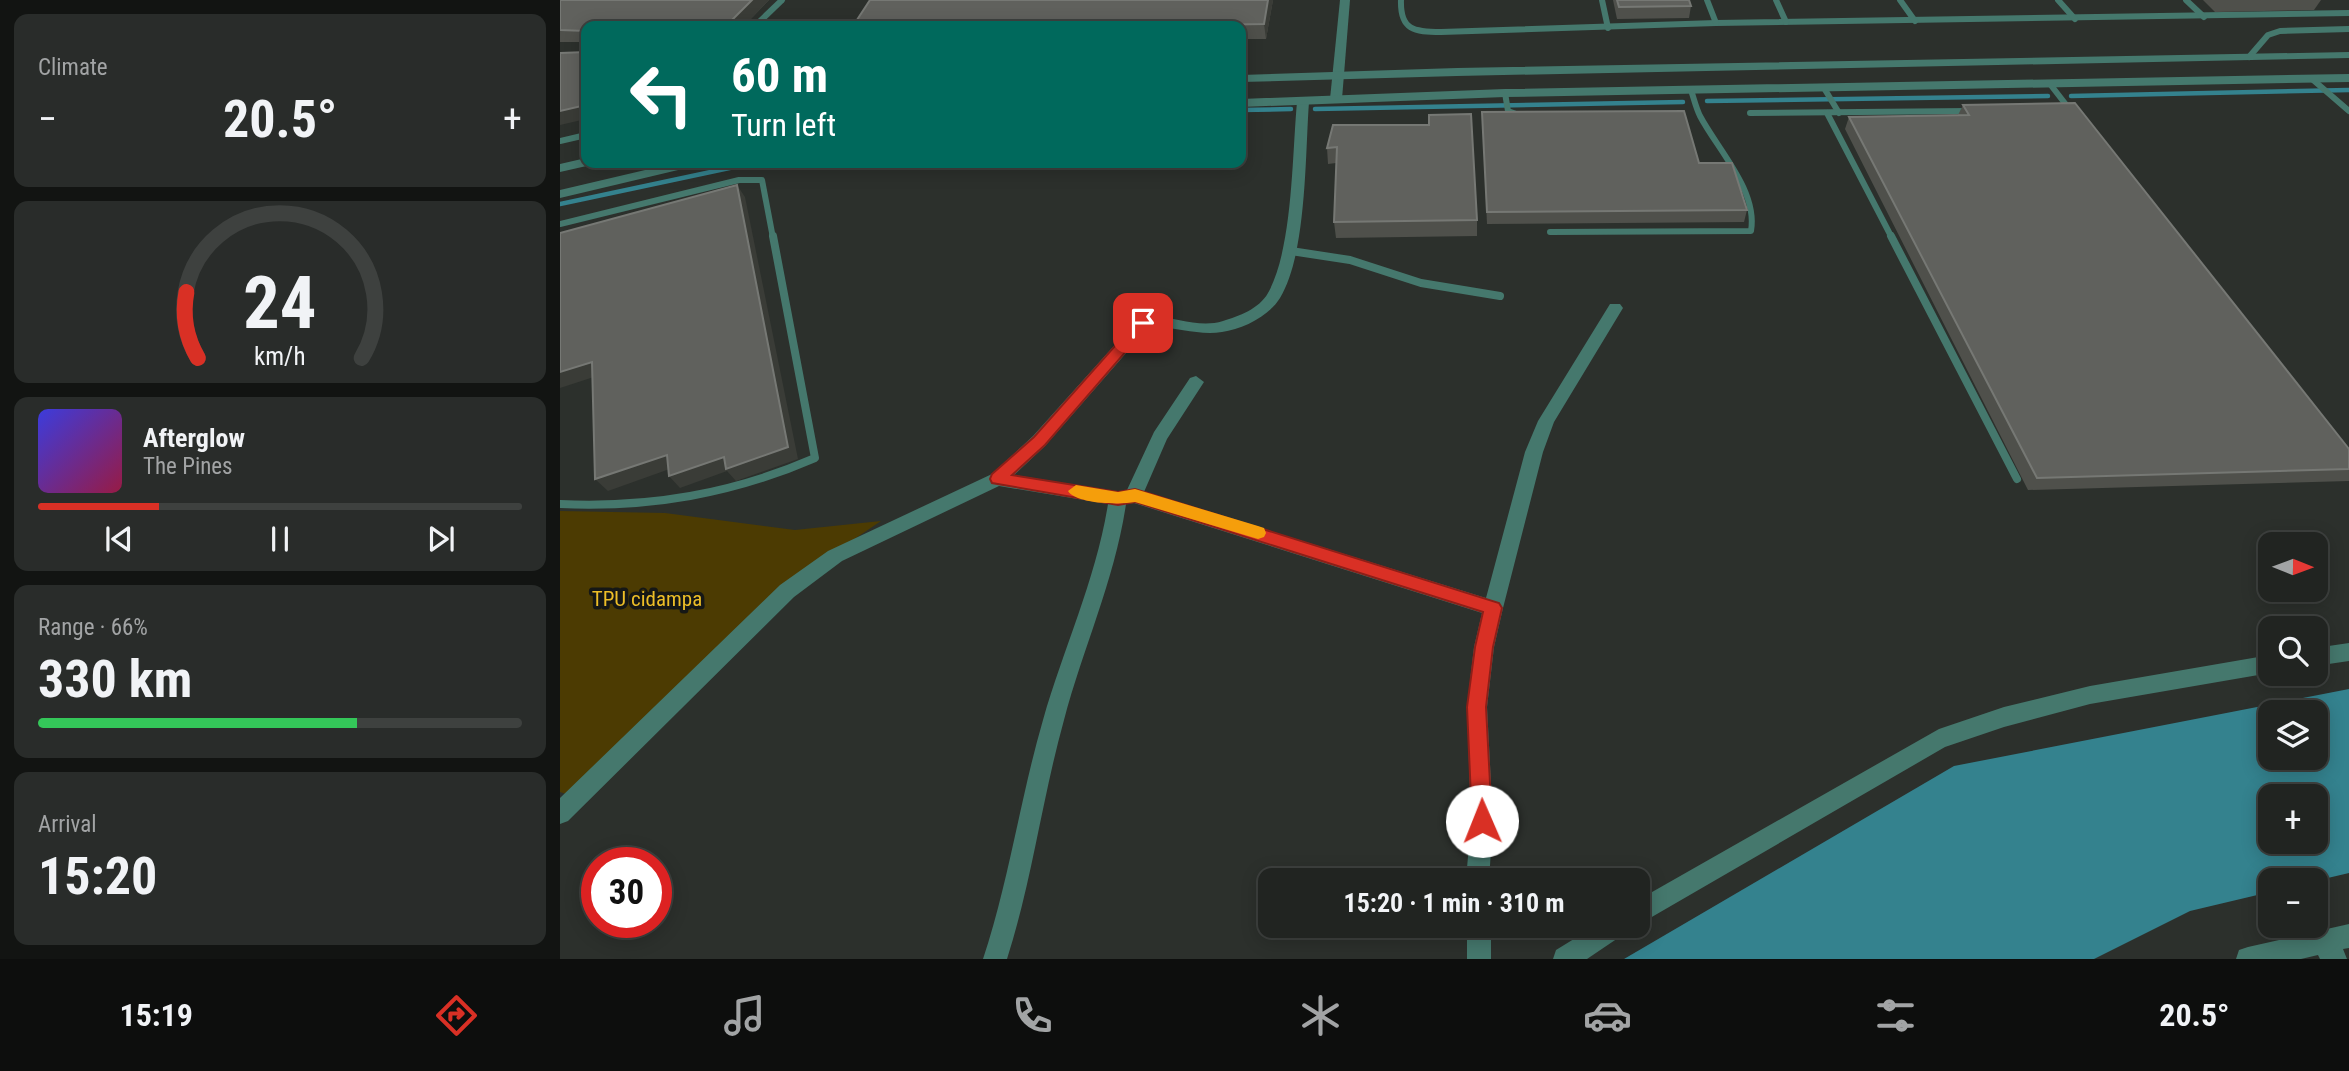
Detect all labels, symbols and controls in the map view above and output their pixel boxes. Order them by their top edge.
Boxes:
text: 60 m [731,47,828,104]
icon: left [616,49,707,140]
text: Climate [38,54,108,81]
text: 20.5° [223,89,337,150]
text: − [38,97,57,141]
text: + [503,97,522,141]
text: Turn left [731,106,836,144]
text: 24 [243,261,317,347]
pin [1113,293,1173,353]
icon: arrive [1124,304,1162,342]
text: km/h [254,342,306,371]
text: Afterglow [143,423,245,453]
text: The Pines [143,453,233,480]
icon: previous [100,520,138,558]
icon: pause [261,520,299,558]
icon: next [422,520,460,558]
north arrow [2258,532,2328,602]
map controls [2258,532,2328,938]
park label: TPU cidampa [592,587,702,611]
text: Range · 66% [38,614,148,641]
button: search [2258,616,2328,686]
text: 330 km [38,649,192,710]
button: layers [2258,700,2328,770]
position arrow [1445,784,1519,858]
button: + [2258,784,2328,854]
text: Arrival [38,811,97,838]
text: 15:20 [38,846,157,907]
speed limit sign: 30 [581,847,672,938]
button: − [2258,868,2328,938]
text: 15:20 · 1 min · 310 m [1344,888,1564,918]
icon: directions [432,991,481,1040]
icon: music [720,991,769,1040]
icon: phone [1008,991,1057,1040]
icon: climate [1296,991,1345,1040]
icon: car [1583,991,1632,1040]
icon: filters [1871,991,1920,1040]
text: 15:19 [119,996,193,1034]
text: 20.5° [2159,996,2229,1034]

